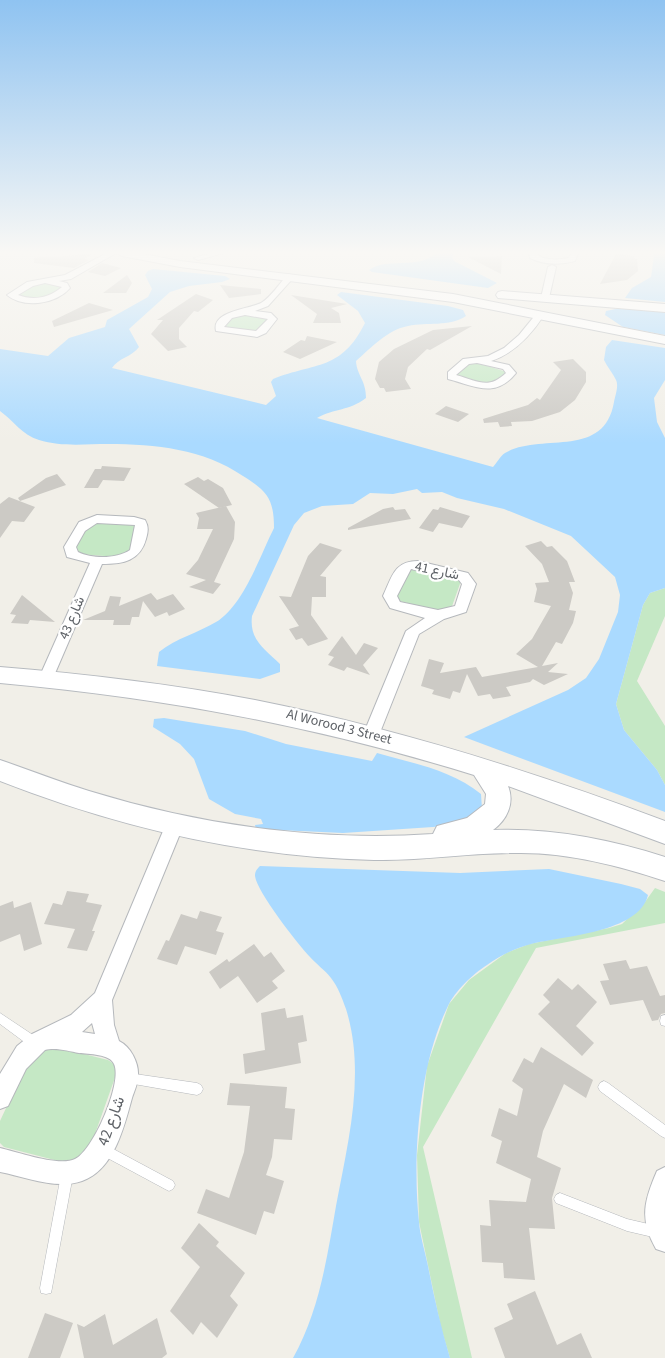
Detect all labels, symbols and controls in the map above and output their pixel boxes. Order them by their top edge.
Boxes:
street label: شارع 41 [413,557,461,585]
street label: شارع 43 [54,593,90,643]
street label: Al Worood 3 Street [284,704,394,750]
street label: شارع 42 [92,1093,130,1149]

